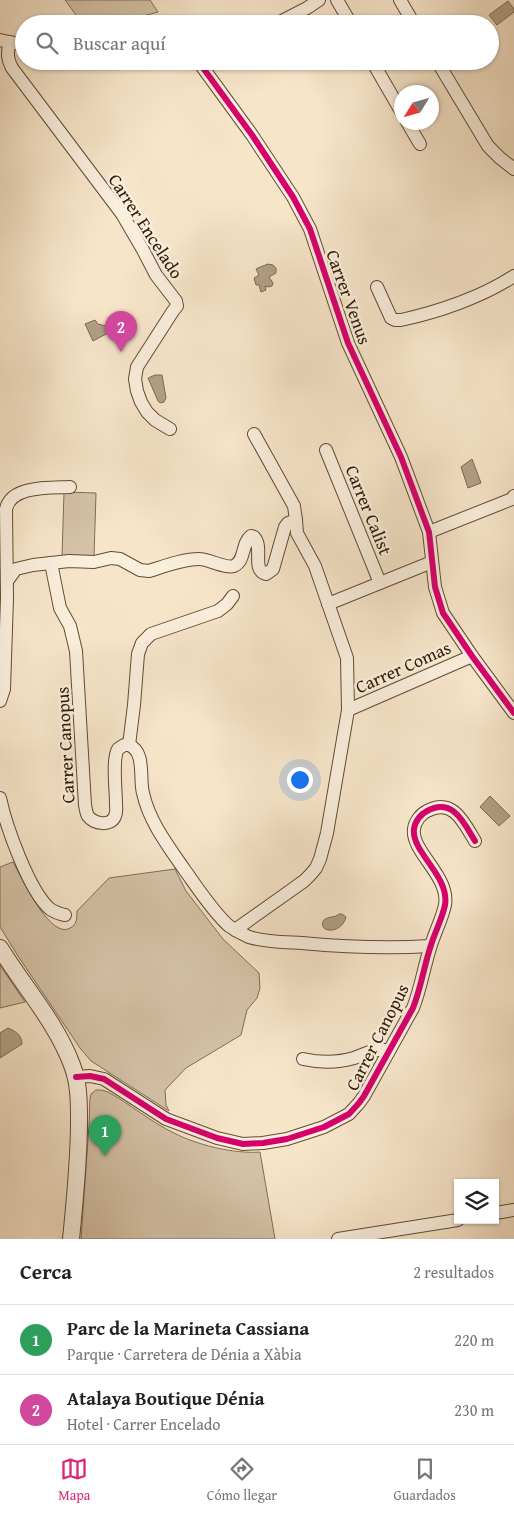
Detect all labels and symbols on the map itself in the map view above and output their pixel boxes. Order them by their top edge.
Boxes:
north arrow [394,85,439,130]
street label: Carrer Encelado [102,168,190,284]
street label: Carrer Venus [319,246,379,348]
pin: 2 [105,311,137,352]
street label: Carrer Calist [339,461,399,559]
street label: Carrer Comas [351,634,455,700]
street label: Carrer Canopus [48,686,82,804]
your location [287,767,313,793]
street label: Carrer Canopus [338,979,416,1095]
pin: 1 [89,1115,121,1156]

